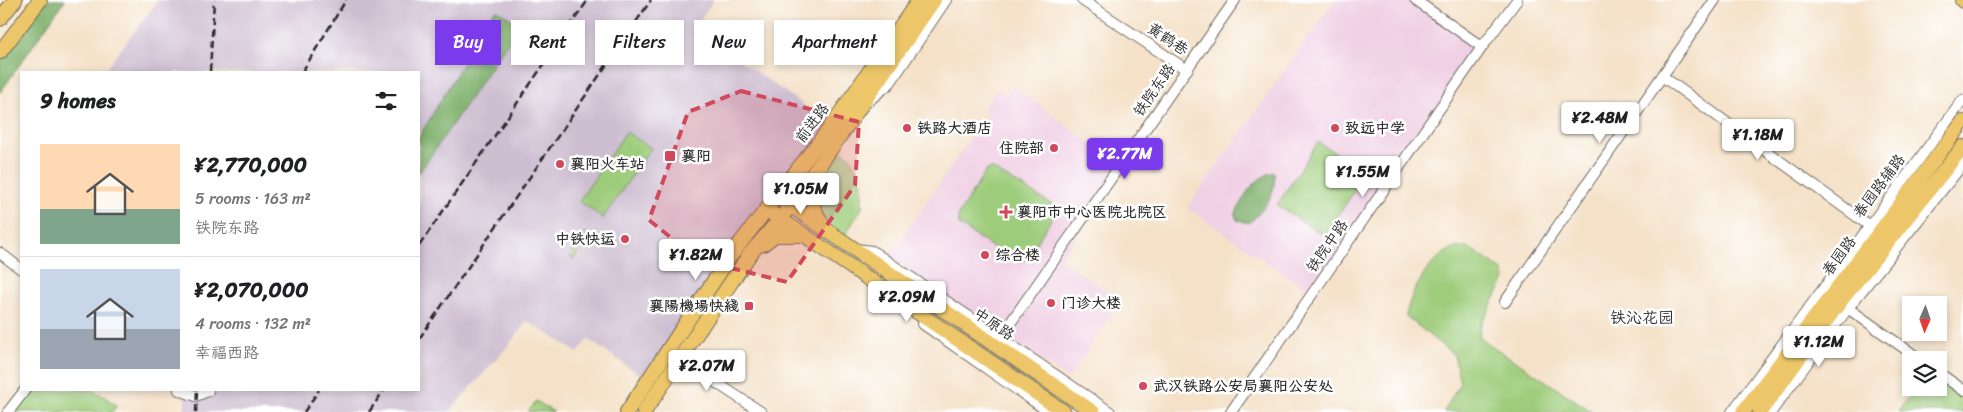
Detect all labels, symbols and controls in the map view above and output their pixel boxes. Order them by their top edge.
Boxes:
street label: 黄鹤巷 [1142,16,1194,62]
chip: Buy [435,20,501,65]
chip: Rent [511,20,585,65]
chip: Filters [595,20,684,65]
chip: New [694,20,764,65]
chip: Apartment [774,20,895,65]
street label: 铁院东路 [1126,58,1182,122]
text: 9 homes [40,82,116,120]
icon: filters [372,87,400,115]
street label: 前进路 [788,97,836,149]
pin: ¥2.48M [1559,102,1641,144]
text: ¥2.48M [1572,103,1628,132]
place label: 铁路大酒店 [917,115,992,141]
place label: 致远中学 [1345,115,1405,141]
pin: ¥1.18M [1717,119,1799,161]
text: ¥1.18M [1733,120,1783,149]
marker: 铁路大酒店 [901,122,913,134]
marker: 致远中学 [1329,122,1341,134]
place label: 住院部 [999,135,1044,161]
pin: ¥2.77M [1084,138,1166,180]
text: ¥2.77M [1098,139,1152,168]
marker: 住院部 [1048,142,1060,154]
place label: 襄阳 [681,143,711,169]
text: ¥2,770,000 [195,146,307,184]
street label: 春园路辅路 [1846,148,1912,224]
marker: 襄阳 [663,149,677,163]
place label: 襄阳火车站 [570,151,645,177]
pin: ¥1.55M [1322,156,1404,198]
text: ¥1.55M [1336,157,1390,186]
marker: 襄阳火车站 [554,158,566,170]
icon: home [80,164,140,224]
pin: ¥1.05M [760,172,842,215]
text: ¥1.05M [774,174,828,203]
text: 5 rooms · 163 m² [195,184,311,213]
place label: 襄阳市中心医院北院区 [1017,199,1167,225]
marker: 襄阳市中心医院北院区 [999,205,1013,219]
text: 铁院东路 [195,213,259,242]
street label: 铁院中路 [1299,214,1355,278]
place label: 中铁快运 [555,226,615,252]
street label: 春园路 [1815,230,1863,282]
marker: 中铁快运 [619,233,631,245]
pin: ¥1.82M [655,238,737,281]
text: ¥1.82M [670,240,722,269]
place label: 综合楼 [995,242,1040,268]
marker: 综合楼 [979,249,991,261]
text: ¥2,070,000 [195,271,308,309]
pin: ¥2.09M [866,280,948,323]
text: ¥2.09M [879,282,935,311]
icon: home [80,289,140,349]
place label: 门诊大楼 [1061,290,1121,316]
place label: 襄陽機場快綫 [649,293,739,319]
north arrow [1902,296,1948,341]
map controls [1902,296,1947,396]
marker: 门诊大楼 [1045,297,1057,309]
marker: 襄陽機場快綫 [743,300,755,312]
street label: 中原路 [968,301,1020,347]
district label: 铁沁花园 [1610,303,1674,332]
text: 4 rooms · 132 m² [195,309,311,338]
pin: ¥1.12M [1778,326,1860,368]
text: ¥1.12M [1794,327,1844,356]
text: 幸福西路 [195,338,259,367]
pin: ¥2.07M [666,350,748,392]
text: ¥2.07M [679,351,735,380]
button: layers [1902,351,1947,396]
place label: 武汉铁路公安局襄阳公安处 [1153,373,1333,399]
marker: 武汉铁路公安局襄阳公安处 [1137,380,1149,392]

